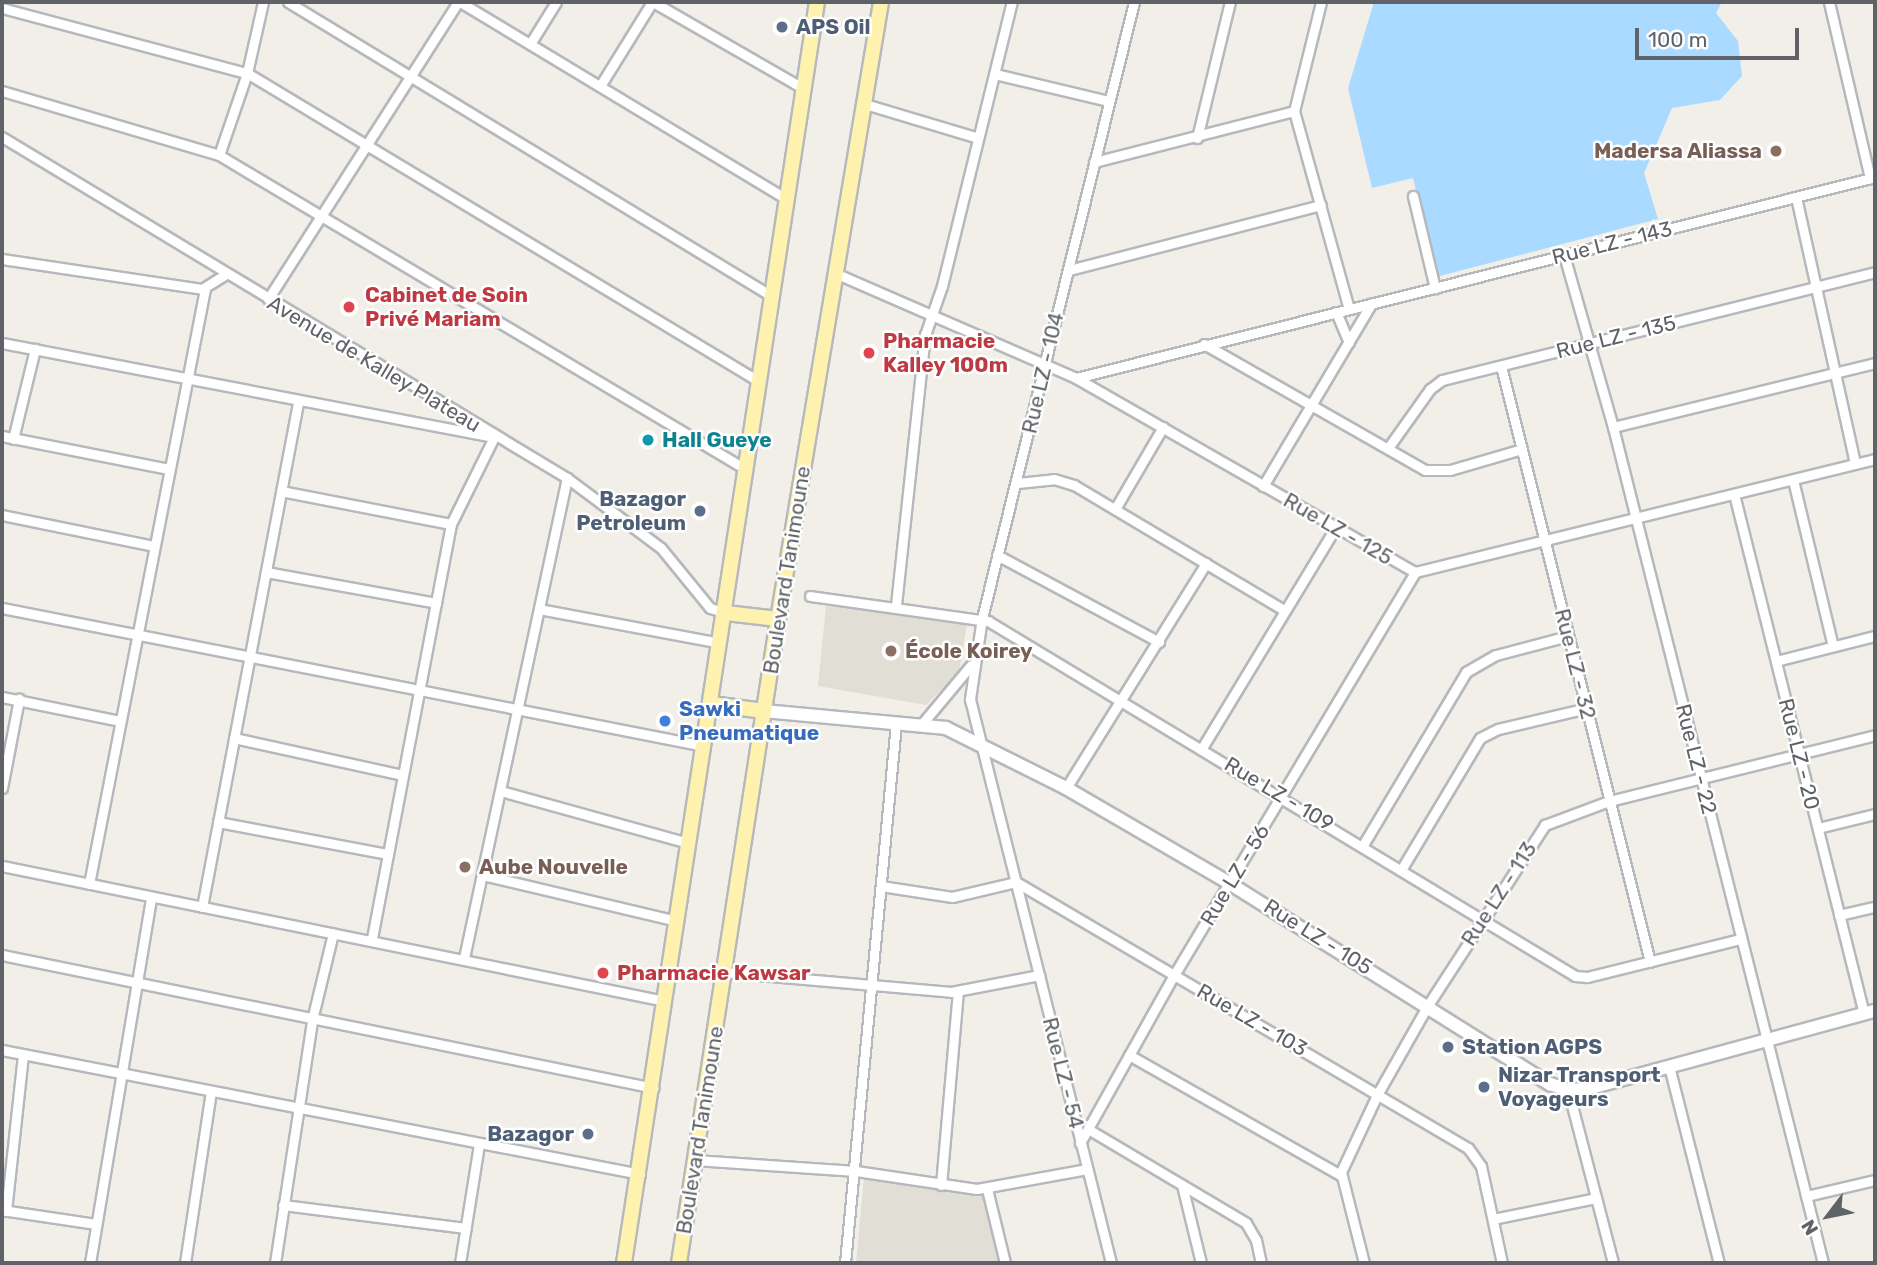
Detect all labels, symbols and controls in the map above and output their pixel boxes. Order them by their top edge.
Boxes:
place label: APS Oil [796,14,871,40]
scale bar [1639,14,1804,58]
marker: APS Oil [774,19,790,35]
text: 100 m [1648,27,1707,52]
place label: Madersa Aliassa [1593,138,1762,164]
marker: Madersa Aliassa [1768,143,1784,159]
street label: Rue LZ - 143 [1549,216,1675,270]
place label: Cabinet de Soin Privé Mariam [365,282,528,332]
street label: Avenue de Kalley Plateau [263,290,485,438]
marker: Cabinet de Soin Privé Mariam [339,297,359,317]
street label: Rue LZ - 104 [1017,310,1069,436]
street label: Rue LZ - 135 [1554,310,1678,364]
place label: Pharmacie Kalley 100m [883,328,1008,378]
marker: Pharmacie Kalley 100m [861,345,877,361]
place label: Hall Gueye [662,427,772,453]
marker: Hall Gueye [640,432,656,448]
street label: Boulevard Tanimoune [758,464,816,676]
place label: Bazagor Petroleum [576,486,686,536]
street label: Rue LZ - 125 [1279,488,1397,570]
marker: Bazagor Petroleum [692,503,708,519]
street label: Rue LZ - 32 [1549,606,1601,722]
place label: École Koirey [905,638,1033,664]
marker: École Koirey [883,643,899,659]
place label: Sawki Pneumatique [679,696,819,746]
street label: Rue LZ - 20 [1773,696,1825,812]
street label: Rue LZ - 22 [1670,701,1722,817]
marker: Sawki Pneumatique [657,713,673,729]
street label: Rue LZ - 109 [1220,752,1338,836]
street label: Rue LZ - 56 [1195,820,1275,930]
street label: Rue LZ - 113 [1456,837,1542,951]
place label: Aube Nouvelle [479,854,628,880]
marker: Aube Nouvelle [457,859,473,875]
street label: Rue LZ - 105 [1259,894,1377,980]
place label: Pharmacie Kawsar [617,960,811,986]
marker: Pharmacie Kawsar [595,965,611,981]
street label: Rue LZ - 103 [1192,978,1312,1062]
street label: Rue LZ - 54 [1037,1015,1089,1131]
street label: Boulevard Tanimoune [671,1024,729,1236]
place label: Station AGPS [1462,1034,1603,1060]
marker: Station AGPS [1440,1039,1456,1055]
place label: Nizar Transport Voyageurs [1498,1062,1662,1112]
marker: Nizar Transport Voyageurs [1476,1079,1492,1095]
place label: Bazagor [487,1121,574,1147]
marker: Bazagor [580,1126,596,1142]
north arrow [1793,1181,1863,1251]
text: N [1796,1216,1823,1239]

